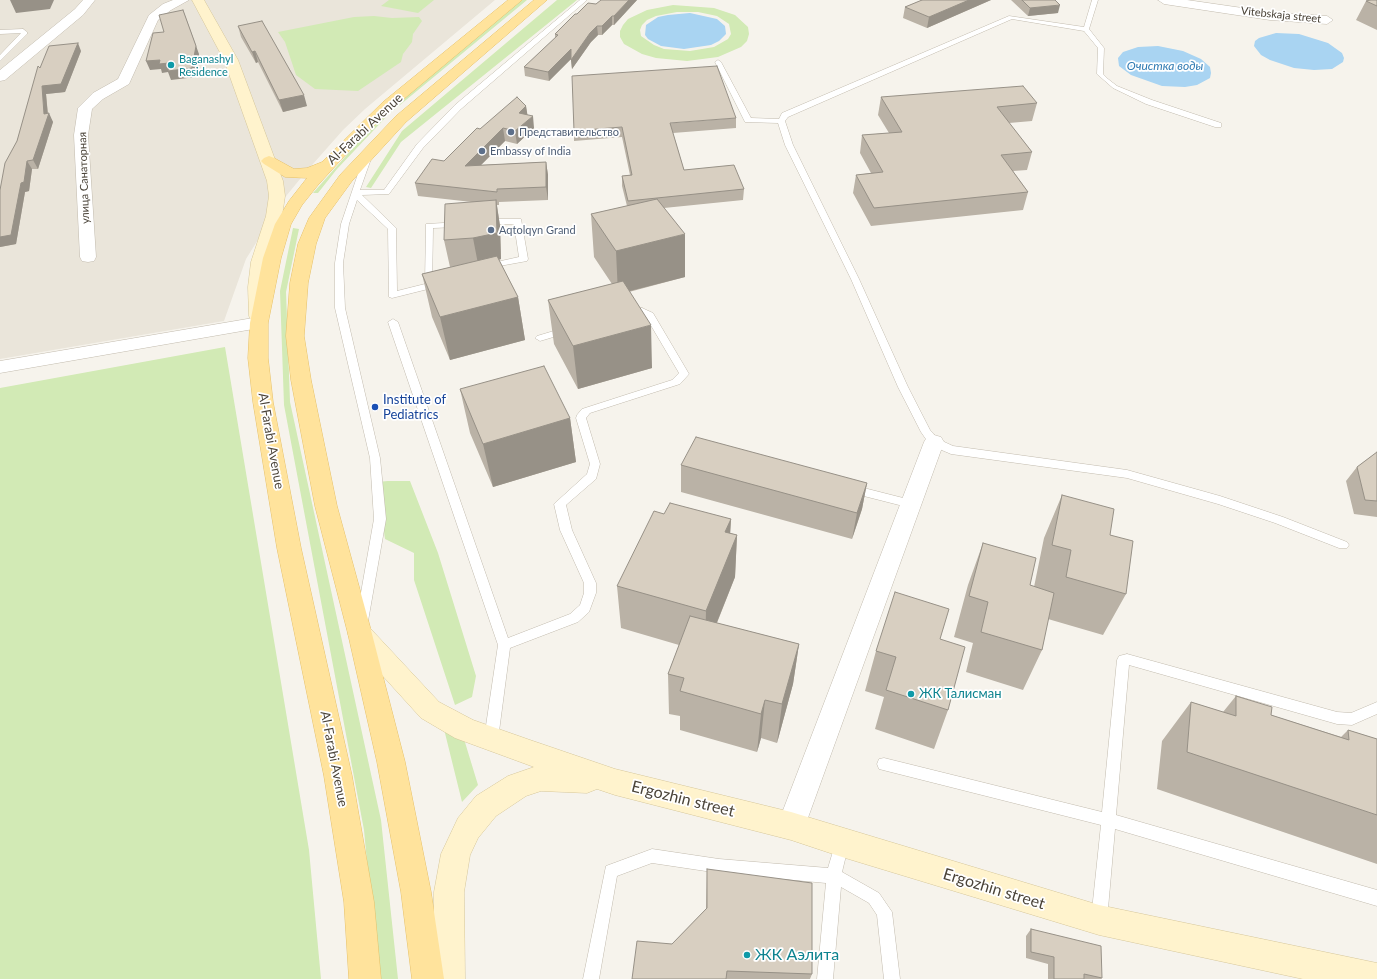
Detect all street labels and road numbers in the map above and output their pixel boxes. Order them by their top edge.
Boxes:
street label: Vitebskaja street [1240,4,1322,26]
street label: Al-Farabi Avenue [324,90,406,168]
street label: улица Санаторная [76,132,92,224]
street label: Al-Farabi Avenue [255,392,287,490]
street label: Al-Farabi Avenue [317,710,351,808]
street label: Ergozhin street [629,777,737,821]
street label: Ergozhin street [941,864,1047,914]

